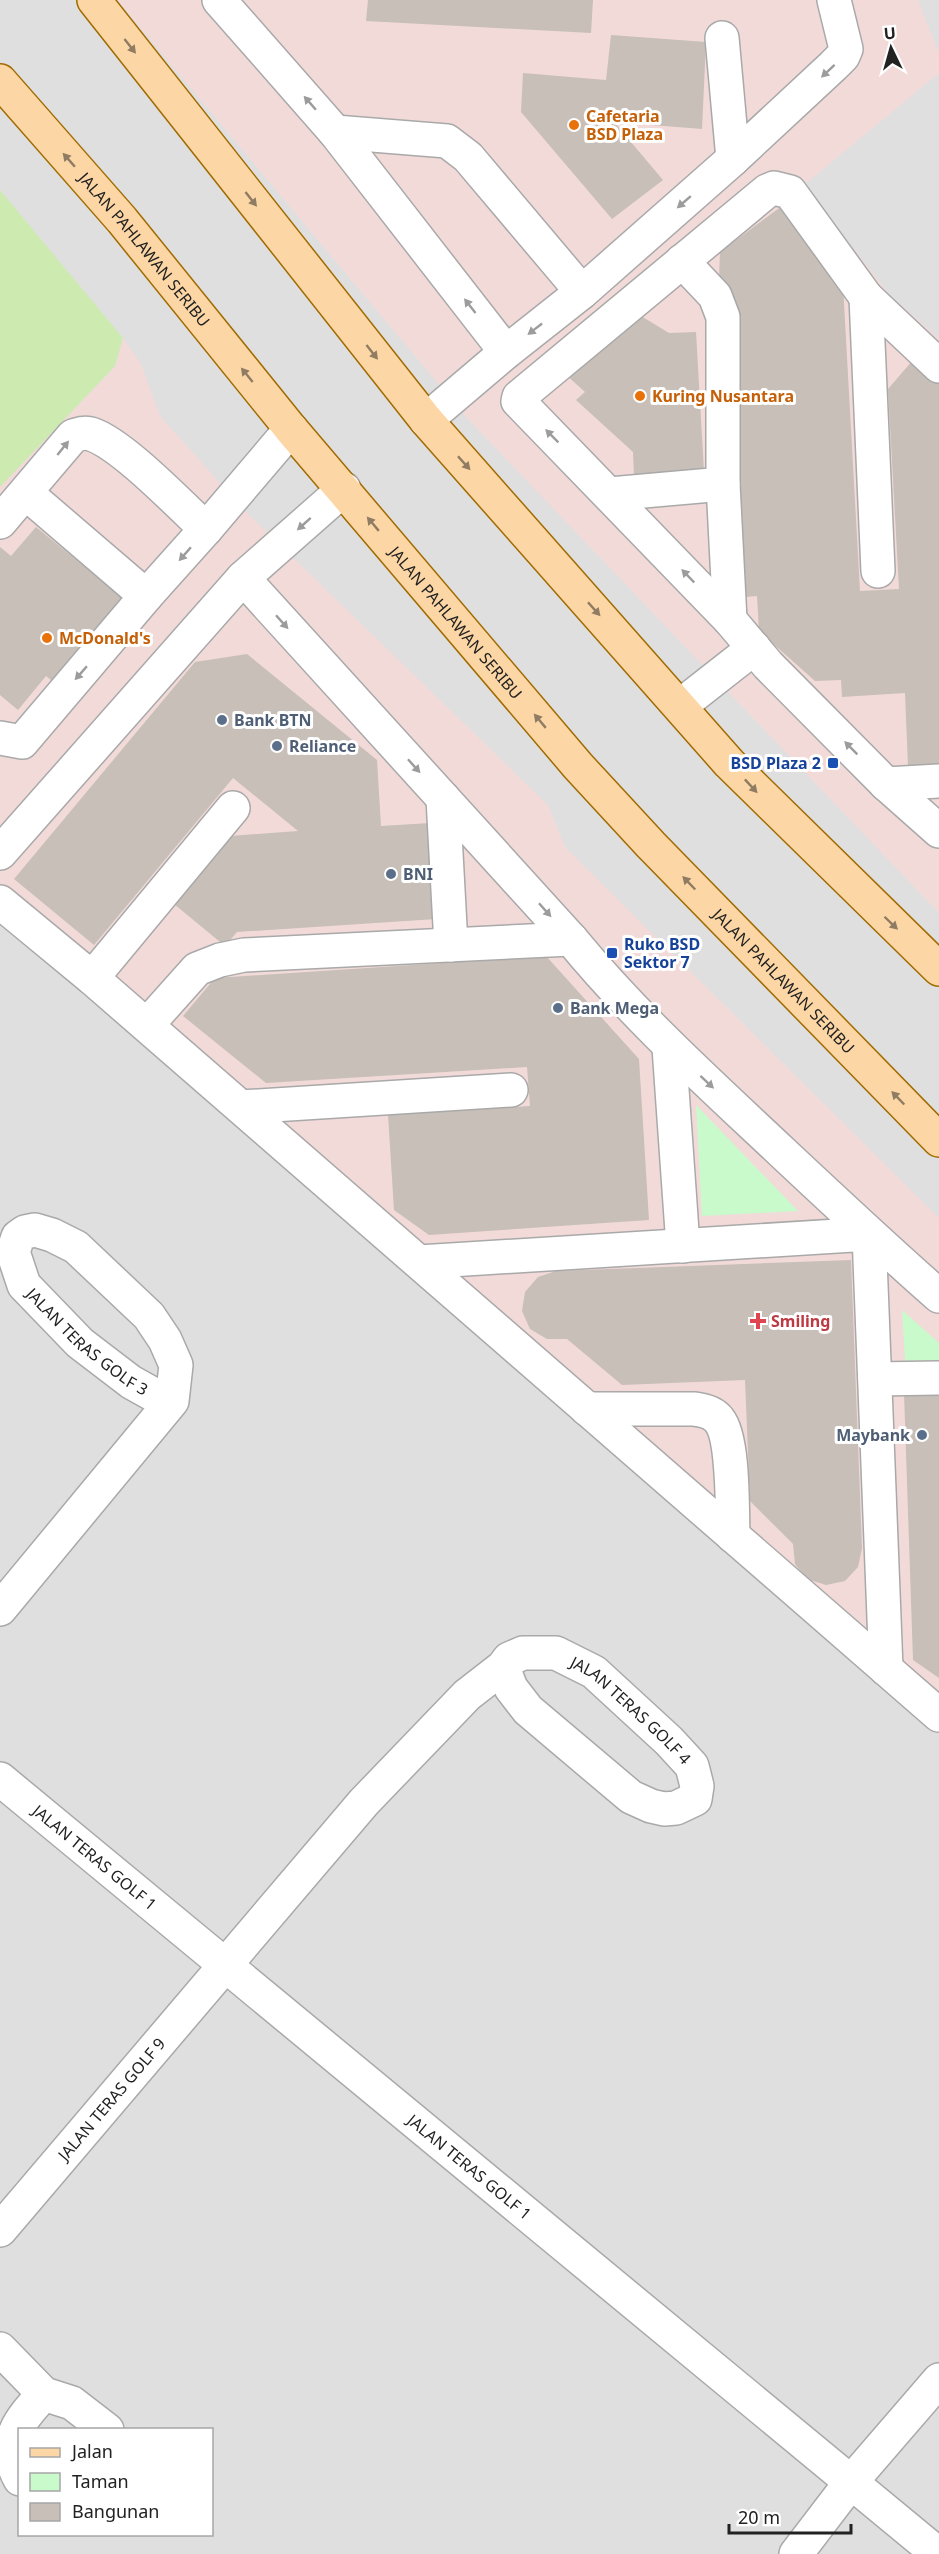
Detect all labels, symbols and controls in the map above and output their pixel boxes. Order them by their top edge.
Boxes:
north arrow [861,18,921,78]
text: U [883,22,897,45]
one-way arrow [124,38,137,54]
one-way arrow [820,64,835,78]
one-way arrow [304,96,317,111]
place label: Cafetaria BSD Plaza [586,105,663,145]
marker: Cafetaria BSD Plaza [567,118,581,132]
one-way arrow [63,153,76,168]
street label: JALAN PAHLAWAN SERIBU [73,166,215,331]
one-way arrow [244,191,257,207]
one-way arrow [676,195,691,209]
one-way arrow [464,298,476,313]
one-way arrow [527,322,543,335]
one-way arrow [365,344,378,360]
one-way arrow [242,368,254,383]
place label: Kuring Nusantara [652,385,794,407]
marker: Kuring Nusantara [633,389,647,403]
one-way arrow [545,430,559,444]
one-way arrow [57,440,70,456]
one-way arrow [457,456,471,471]
one-way arrow [297,517,312,531]
one-way arrow [367,517,380,532]
street label: JALAN PAHLAWAN SERIBU [383,540,527,704]
one-way arrow [178,546,192,561]
one-way arrow [682,569,695,584]
one-way arrow [587,601,600,616]
one-way arrow [275,614,289,628]
place label: McDonald's [59,627,151,649]
marker: McDonald's [40,631,54,645]
one-way arrow [75,665,88,680]
place label: Bank BTN [234,709,312,731]
marker: Bank BTN [215,713,229,727]
one-way arrow [534,714,547,729]
place label: Reliance [289,735,356,757]
marker: Reliance [270,739,284,753]
one-way arrow [844,742,858,756]
place label: BSD Plaza 2 [731,752,821,774]
marker: BSD Plaza 2 [826,756,840,770]
one-way arrow [407,758,420,773]
one-way arrow [744,779,758,793]
place label: BNI [403,863,433,885]
marker: BNI [384,867,398,881]
one-way arrow [682,877,696,891]
one-way arrow [538,902,551,917]
street label: JALAN PAHLAWAN SERIBU [707,902,860,1058]
one-way arrow [883,916,898,930]
place label: Ruko BSD Sektor 7 [624,933,700,973]
marker: Ruko BSD Sektor 7 [605,946,619,960]
place label: Bank Mega [570,997,659,1019]
marker: Bank Mega [551,1001,565,1015]
one-way arrow [700,1075,714,1089]
one-way arrow [891,1091,905,1106]
street label: JALAN TERAS GOLF 3 [20,1282,152,1400]
place label: Smiling [771,1310,830,1332]
marker: Smiling [749,1312,767,1330]
place label: Maybank [836,1424,910,1446]
marker: Maybank [915,1428,929,1442]
street label: JALAN TERAS GOLF 4 [565,1650,696,1769]
street label: JALAN TERAS GOLF 1 [27,1798,161,1915]
street label: JALAN TERAS GOLF 9 [52,2033,170,2167]
street label: JALAN TERAS GOLF 1 [401,2108,536,2225]
legend [18,2428,213,2536]
text: Jalan [70,2439,113,2463]
text: Taman [72,2469,129,2493]
scale bar [729,2497,850,2535]
text: Bangunan [72,2499,159,2523]
text: 20 m [738,2505,780,2529]

